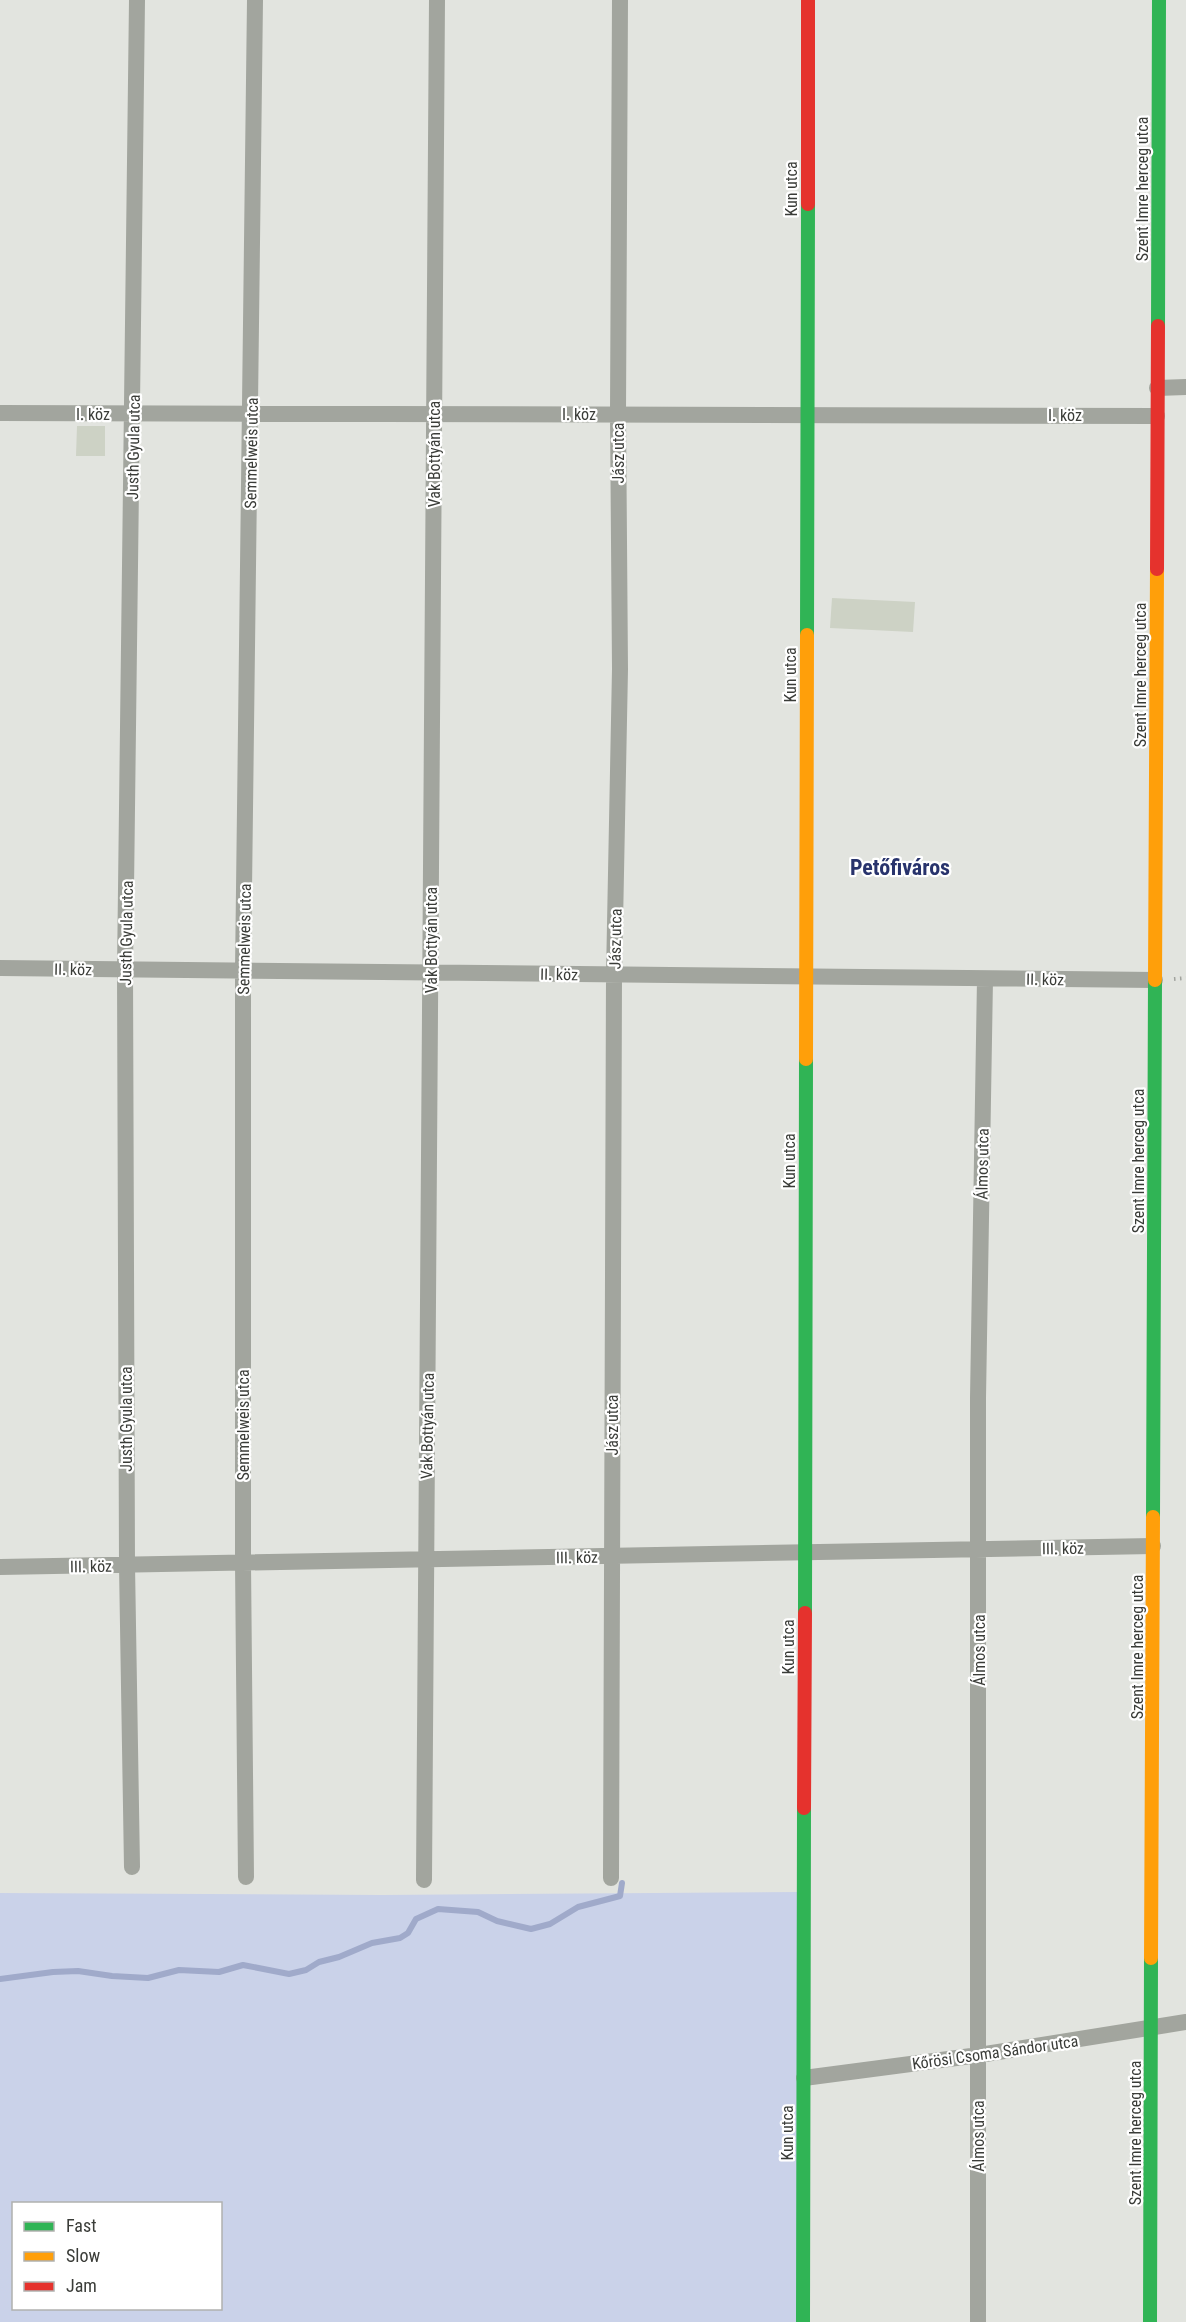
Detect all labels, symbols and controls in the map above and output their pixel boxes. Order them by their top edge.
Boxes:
street label: Szent Imre herceg utca [1133,117,1152,261]
street label: Kun utca [782,161,801,217]
street label: Justh Gyula utca [123,394,144,500]
street label: Semmelweis utca [241,397,262,509]
street label: Vak Bottyán utca [425,401,444,507]
street label: I. köz [76,405,110,424]
street label: I. köz [562,405,596,424]
street label: I. köz [1048,406,1082,425]
street label: Jász utca [609,423,628,483]
street label: Szent Imre herceg utca [1131,603,1150,747]
street label: Kun utca [781,647,800,703]
district label: Petőfiváros [850,855,950,880]
street label: Justh Gyula utca [116,880,137,986]
street label: Semmelweis utca [234,883,255,995]
street label: Vak Bottyán utca [422,887,441,993]
street label: Jász utca [605,908,626,970]
street label: II. köz [54,960,92,979]
street label: II. köz [540,965,578,984]
street label: II. köz [1026,970,1064,989]
street label: Szent Imre herceg utca [1129,1089,1148,1233]
street label: Álmos utca [972,1128,993,1200]
street label: Kun utca [780,1133,799,1189]
street label: Justh Gyula utca [117,1366,136,1472]
street label: Semmelweis utca [234,1369,253,1481]
street label: Vak Bottyán utca [417,1373,438,1479]
street label: Jász utca [603,1395,622,1455]
street label: III. köz [1042,1539,1084,1558]
street label: III. köz [556,1548,598,1567]
street label: III. köz [70,1557,112,1576]
street label: Szent Imre herceg utca [1128,1575,1147,1719]
street label: Álmos utca [970,1614,989,1686]
street label: Kun utca [779,1619,798,1675]
street label: Kőrösi Csoma Sándor utca [911,2031,1079,2074]
street label: Szent Imre herceg utca [1126,2061,1145,2205]
street label: Álmos utca [969,2100,988,2172]
street label: Kun utca [778,2105,797,2161]
legend [12,2202,222,2310]
text: Fast [66,2215,97,2236]
text: Slow [66,2245,101,2266]
text: Jam [66,2275,97,2296]

